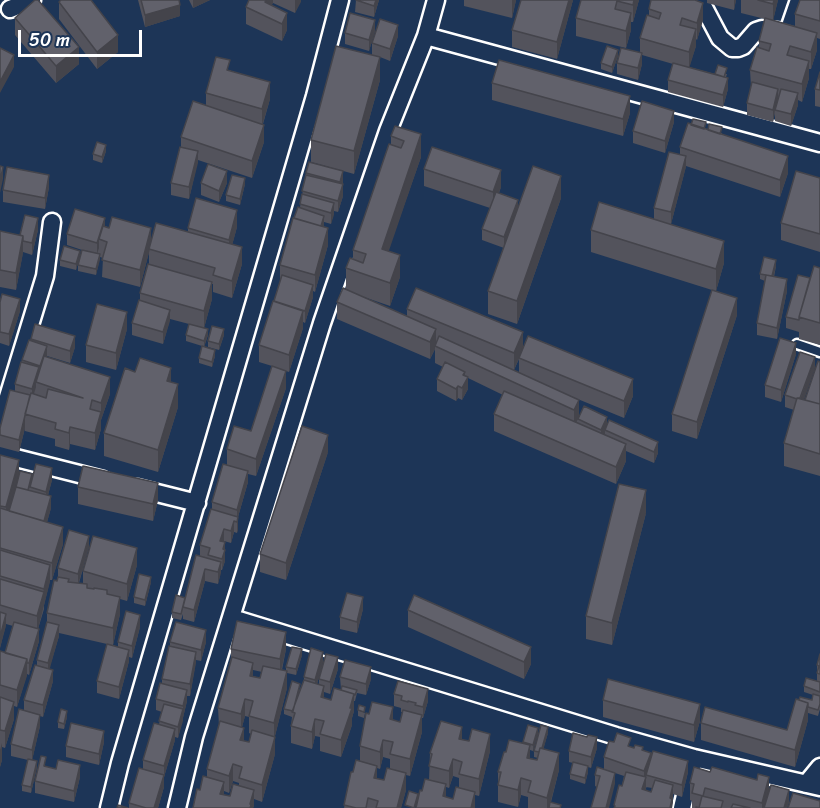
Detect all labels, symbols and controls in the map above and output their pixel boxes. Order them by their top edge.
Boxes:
scale bar [21,18,146,56]
text: 50 m [29,24,70,56]

